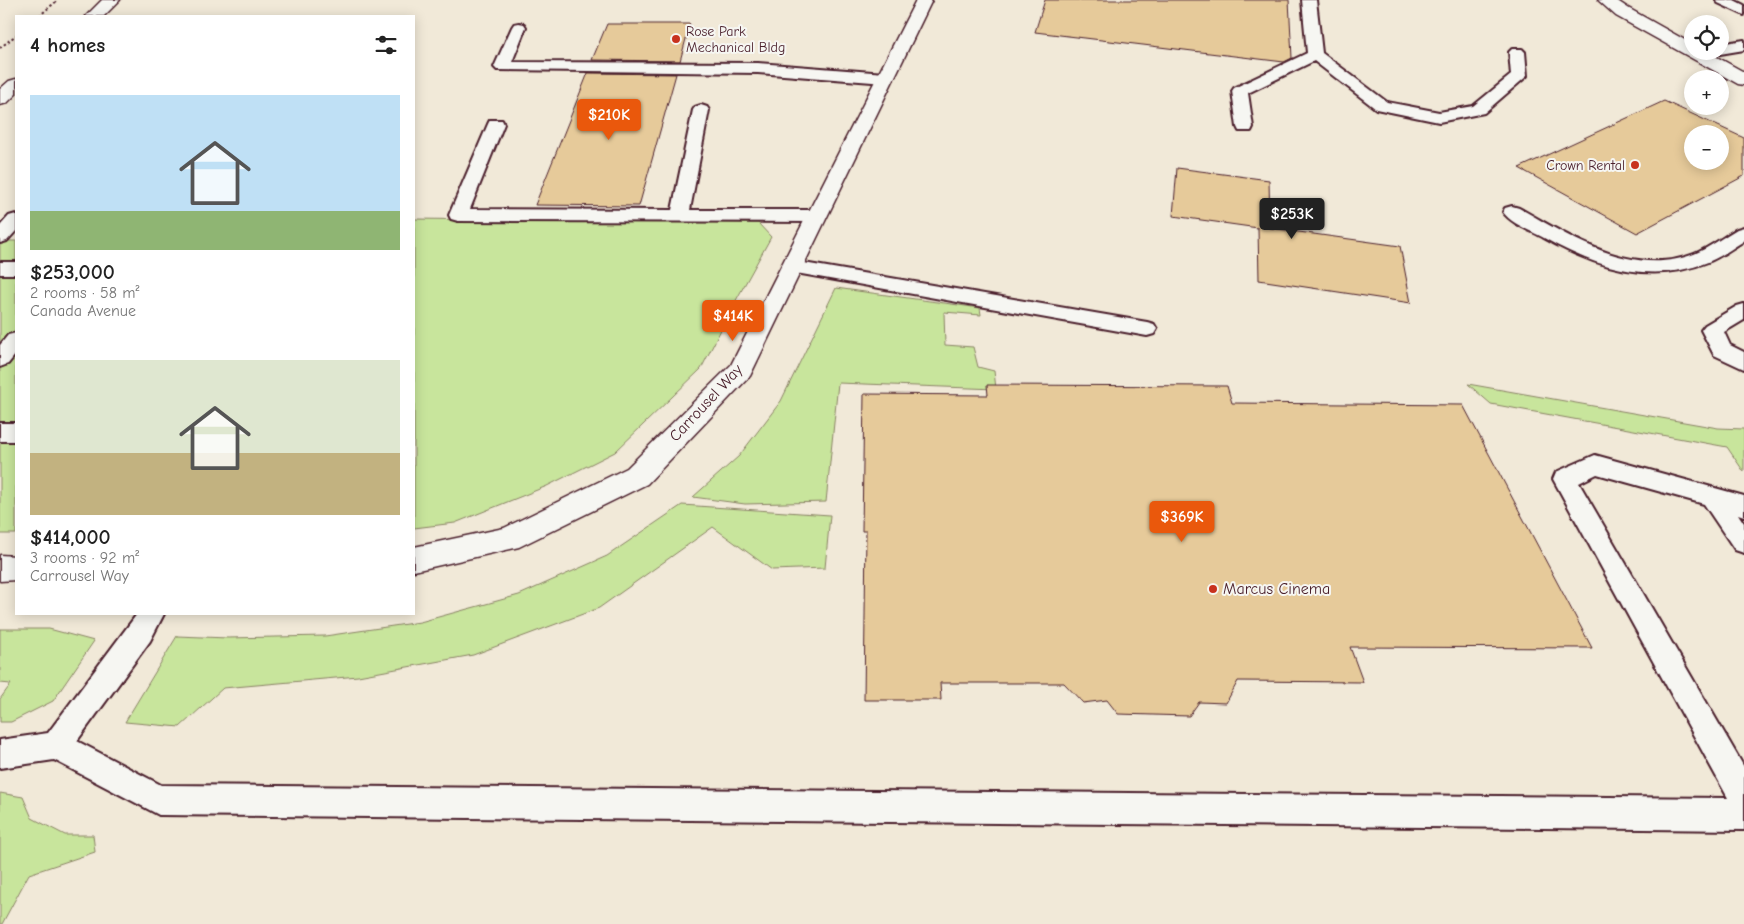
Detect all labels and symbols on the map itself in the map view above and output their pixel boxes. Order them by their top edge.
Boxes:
place label: Rose Park Mechanical Bldg [686,23,785,56]
marker: Rose Park Mechanical Bldg [670,33,682,45]
pin: $210K [574,98,644,141]
place label: Crown Rental [1546,157,1625,174]
marker: Crown Rental [1629,159,1641,171]
pin: $253K [1257,198,1327,240]
pin: $414K [698,300,768,342]
street label: Carrousel Way [666,360,747,445]
pin: $369K [1147,500,1217,543]
place label: Marcus Cinema [1223,580,1330,598]
marker: Marcus Cinema [1207,583,1219,595]

